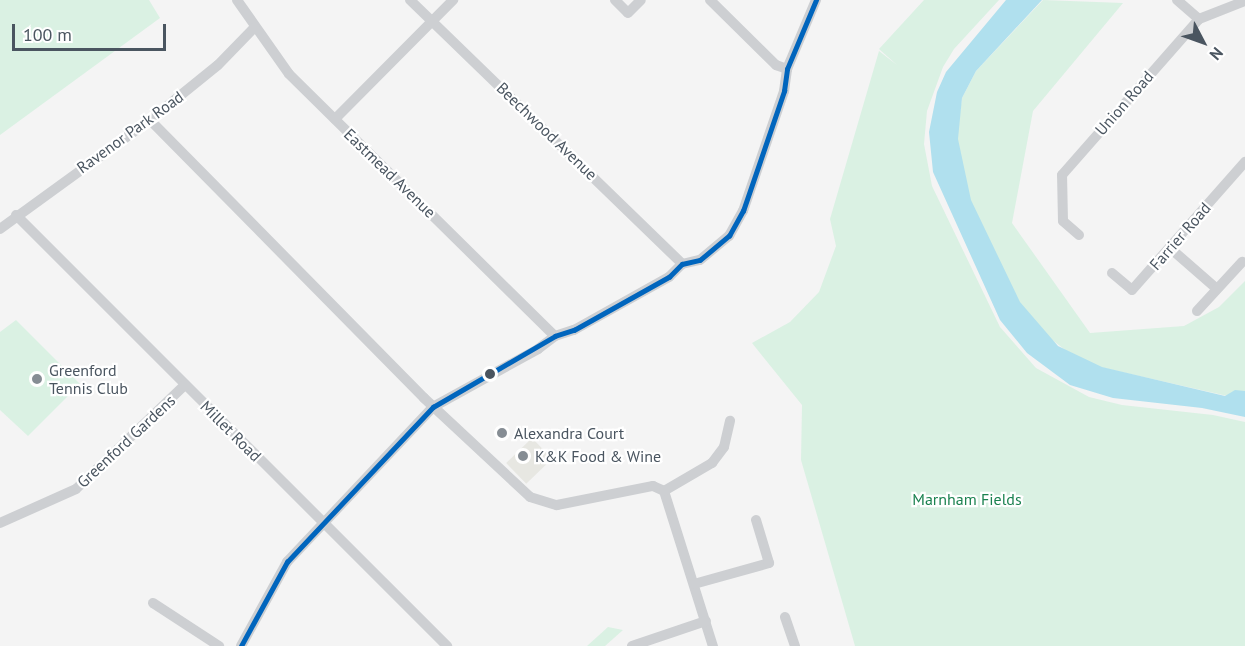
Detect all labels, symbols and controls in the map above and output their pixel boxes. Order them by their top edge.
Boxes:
scale bar [15,12,170,50]
north arrow [1173,12,1233,72]
text: 100 m [23,23,72,46]
text: N [1206,43,1228,64]
street label: Union Road [1091,67,1157,139]
street label: Beechwood Avenue [493,78,601,184]
street label: Ravenor Park Road [73,87,187,177]
street label: Eastmead Avenue [340,124,440,222]
street label: Farrier Road [1145,198,1215,274]
place label: Greenford Tennis Club [49,360,128,398]
unlabelled marker [484,368,496,380]
marker: Greenford Tennis Club [30,372,44,386]
street label: Greenford Gardens [73,391,179,491]
street label: Millet Road [197,397,265,465]
place label: Alexandra Court [514,423,624,443]
marker: Alexandra Court [495,426,509,440]
place label: K&K Food & Wine [535,446,662,466]
marker: K&K Food & Wine [516,449,530,463]
park label: Marnham Fields [912,489,1022,509]

